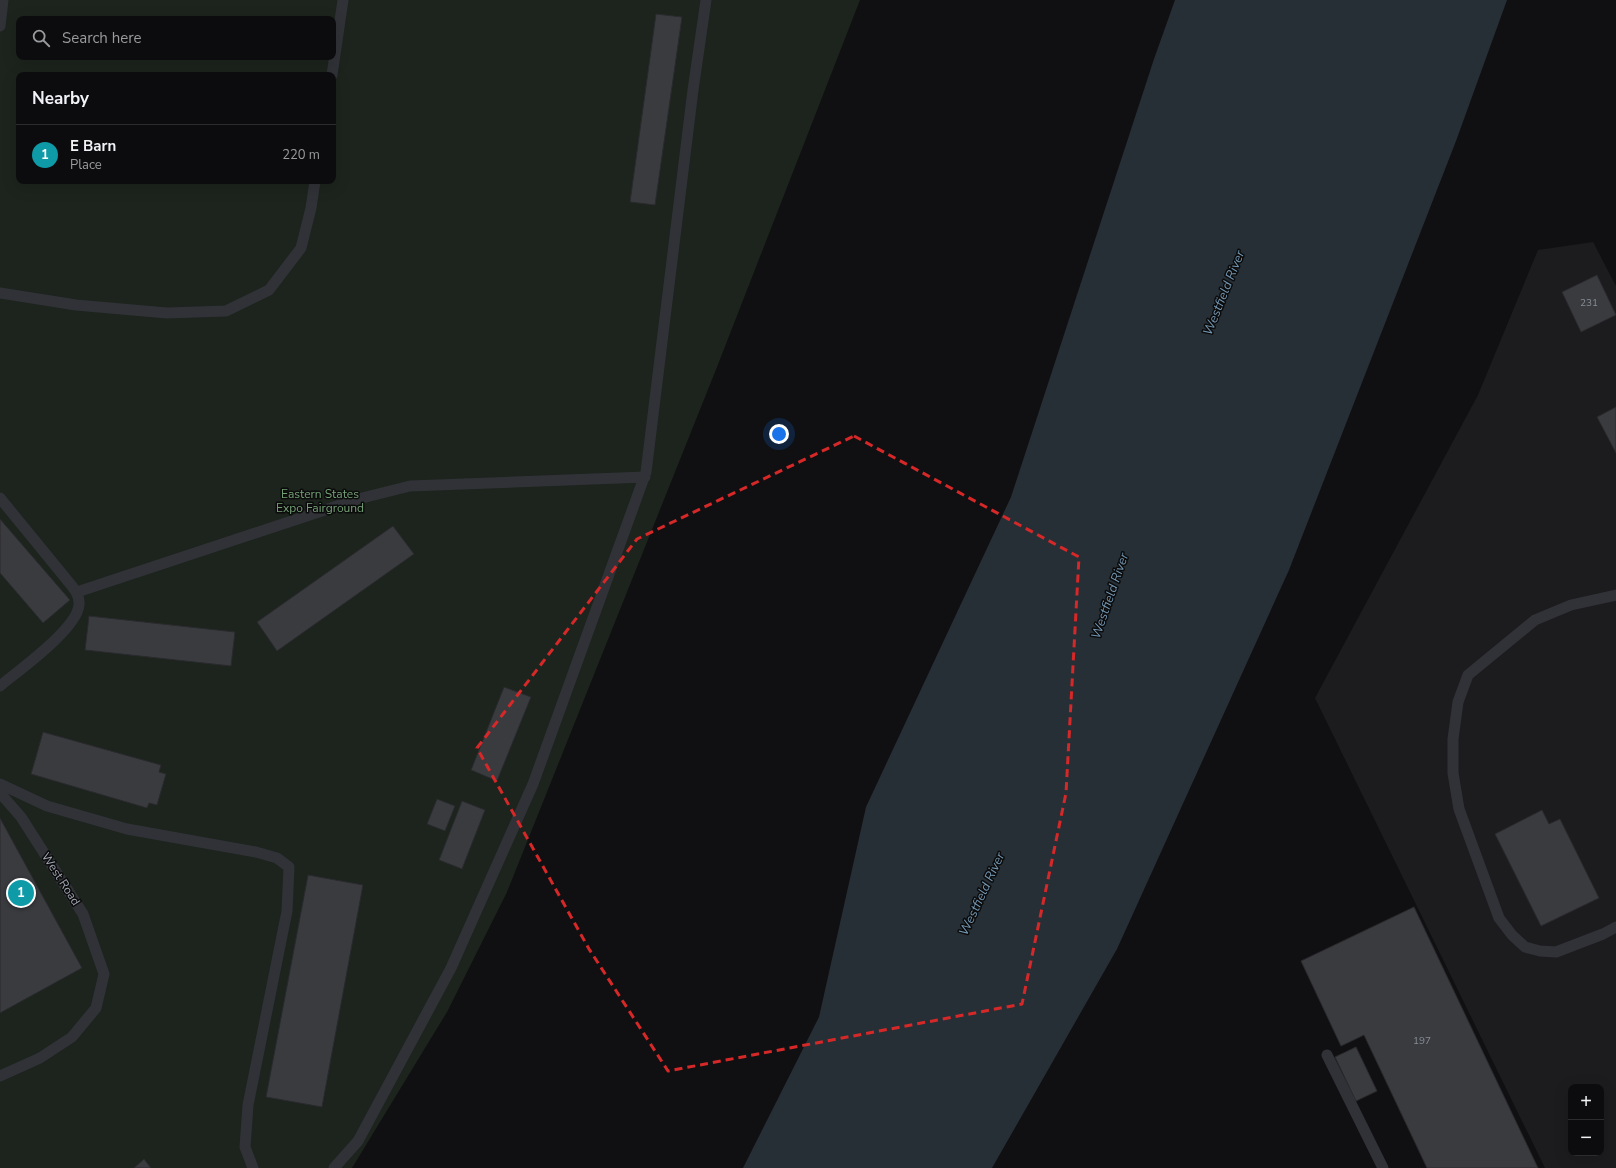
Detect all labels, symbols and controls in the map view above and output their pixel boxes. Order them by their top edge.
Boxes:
search box [16,16,336,60]
icon: search [30,27,52,49]
text: Search here [62,28,142,48]
text: Nearby [32,87,89,110]
text: E Barn [70,136,116,156]
text: 1 [41,146,49,164]
text: 220 m [282,146,320,164]
text: Place [70,156,102,174]
water label: Westfield River [1199,248,1249,338]
house number: 231 [1580,296,1598,310]
your location [769,424,789,444]
park label: Eastern States Expo Fairground [276,486,364,516]
water label: Westfield River [1087,550,1133,641]
water label: Westfield River [955,849,1009,939]
street label: West Road [38,850,84,908]
pin: 1 [8,878,34,908]
house number: 197 [1413,1034,1431,1048]
map controls [1568,1084,1604,1156]
button: + [1568,1084,1604,1120]
button: − [1568,1120,1604,1156]

